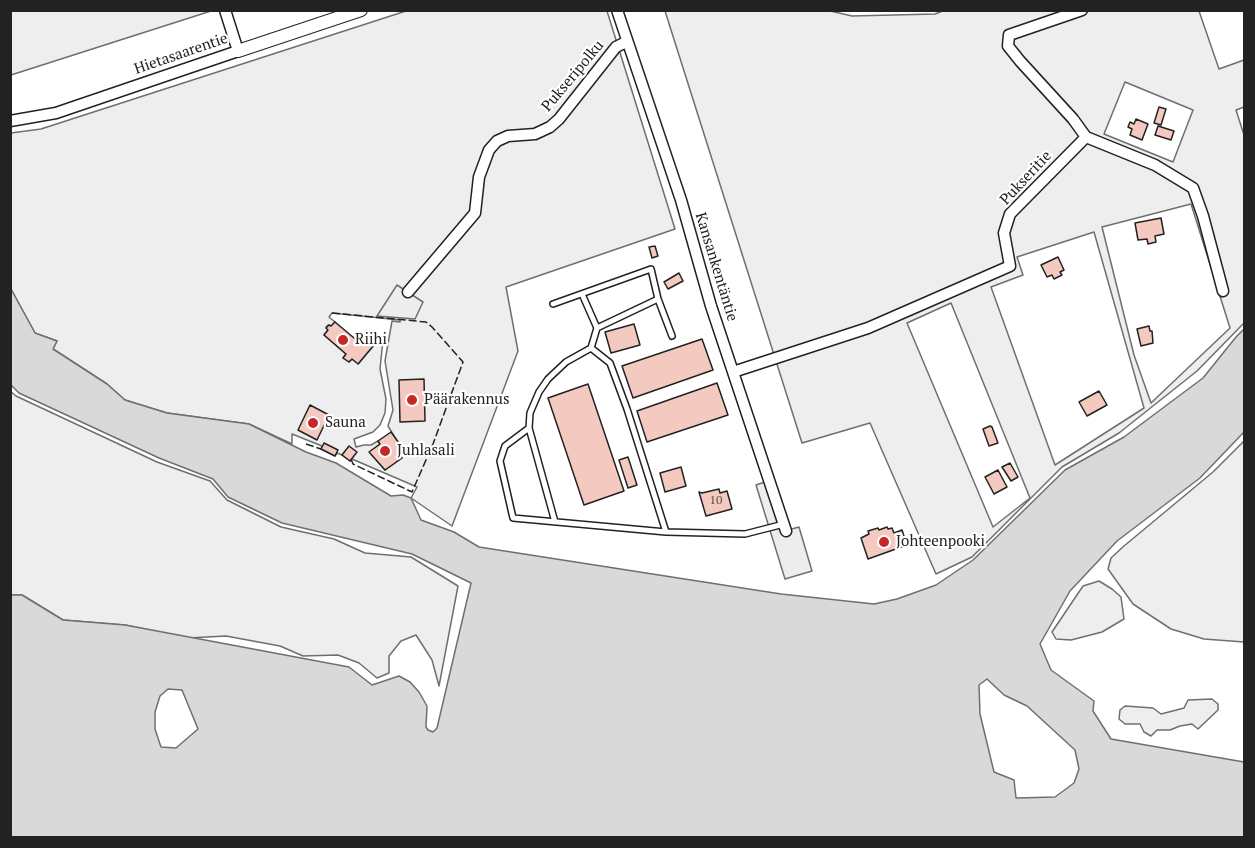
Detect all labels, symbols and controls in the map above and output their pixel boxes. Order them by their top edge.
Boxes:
street label: Hietasaarentie [132,30,230,78]
street label: Pukseripolku [538,37,608,115]
street label: Pukseritie [996,147,1056,209]
street label: Kansankentäntie [691,210,741,324]
place label: Riihi [355,331,387,349]
marker: Riihi [336,333,350,347]
place label: Päärakennus [424,391,509,409]
marker: Päärakennus [405,393,419,407]
place label: Sauna [325,414,366,432]
marker: Sauna [306,416,320,430]
place label: Juhlasali [397,442,455,460]
marker: Juhlasali [378,444,392,458]
house number: 10 [710,494,722,508]
place label: Johteenpooki [896,533,985,551]
marker: Johteenpooki [877,535,891,549]

